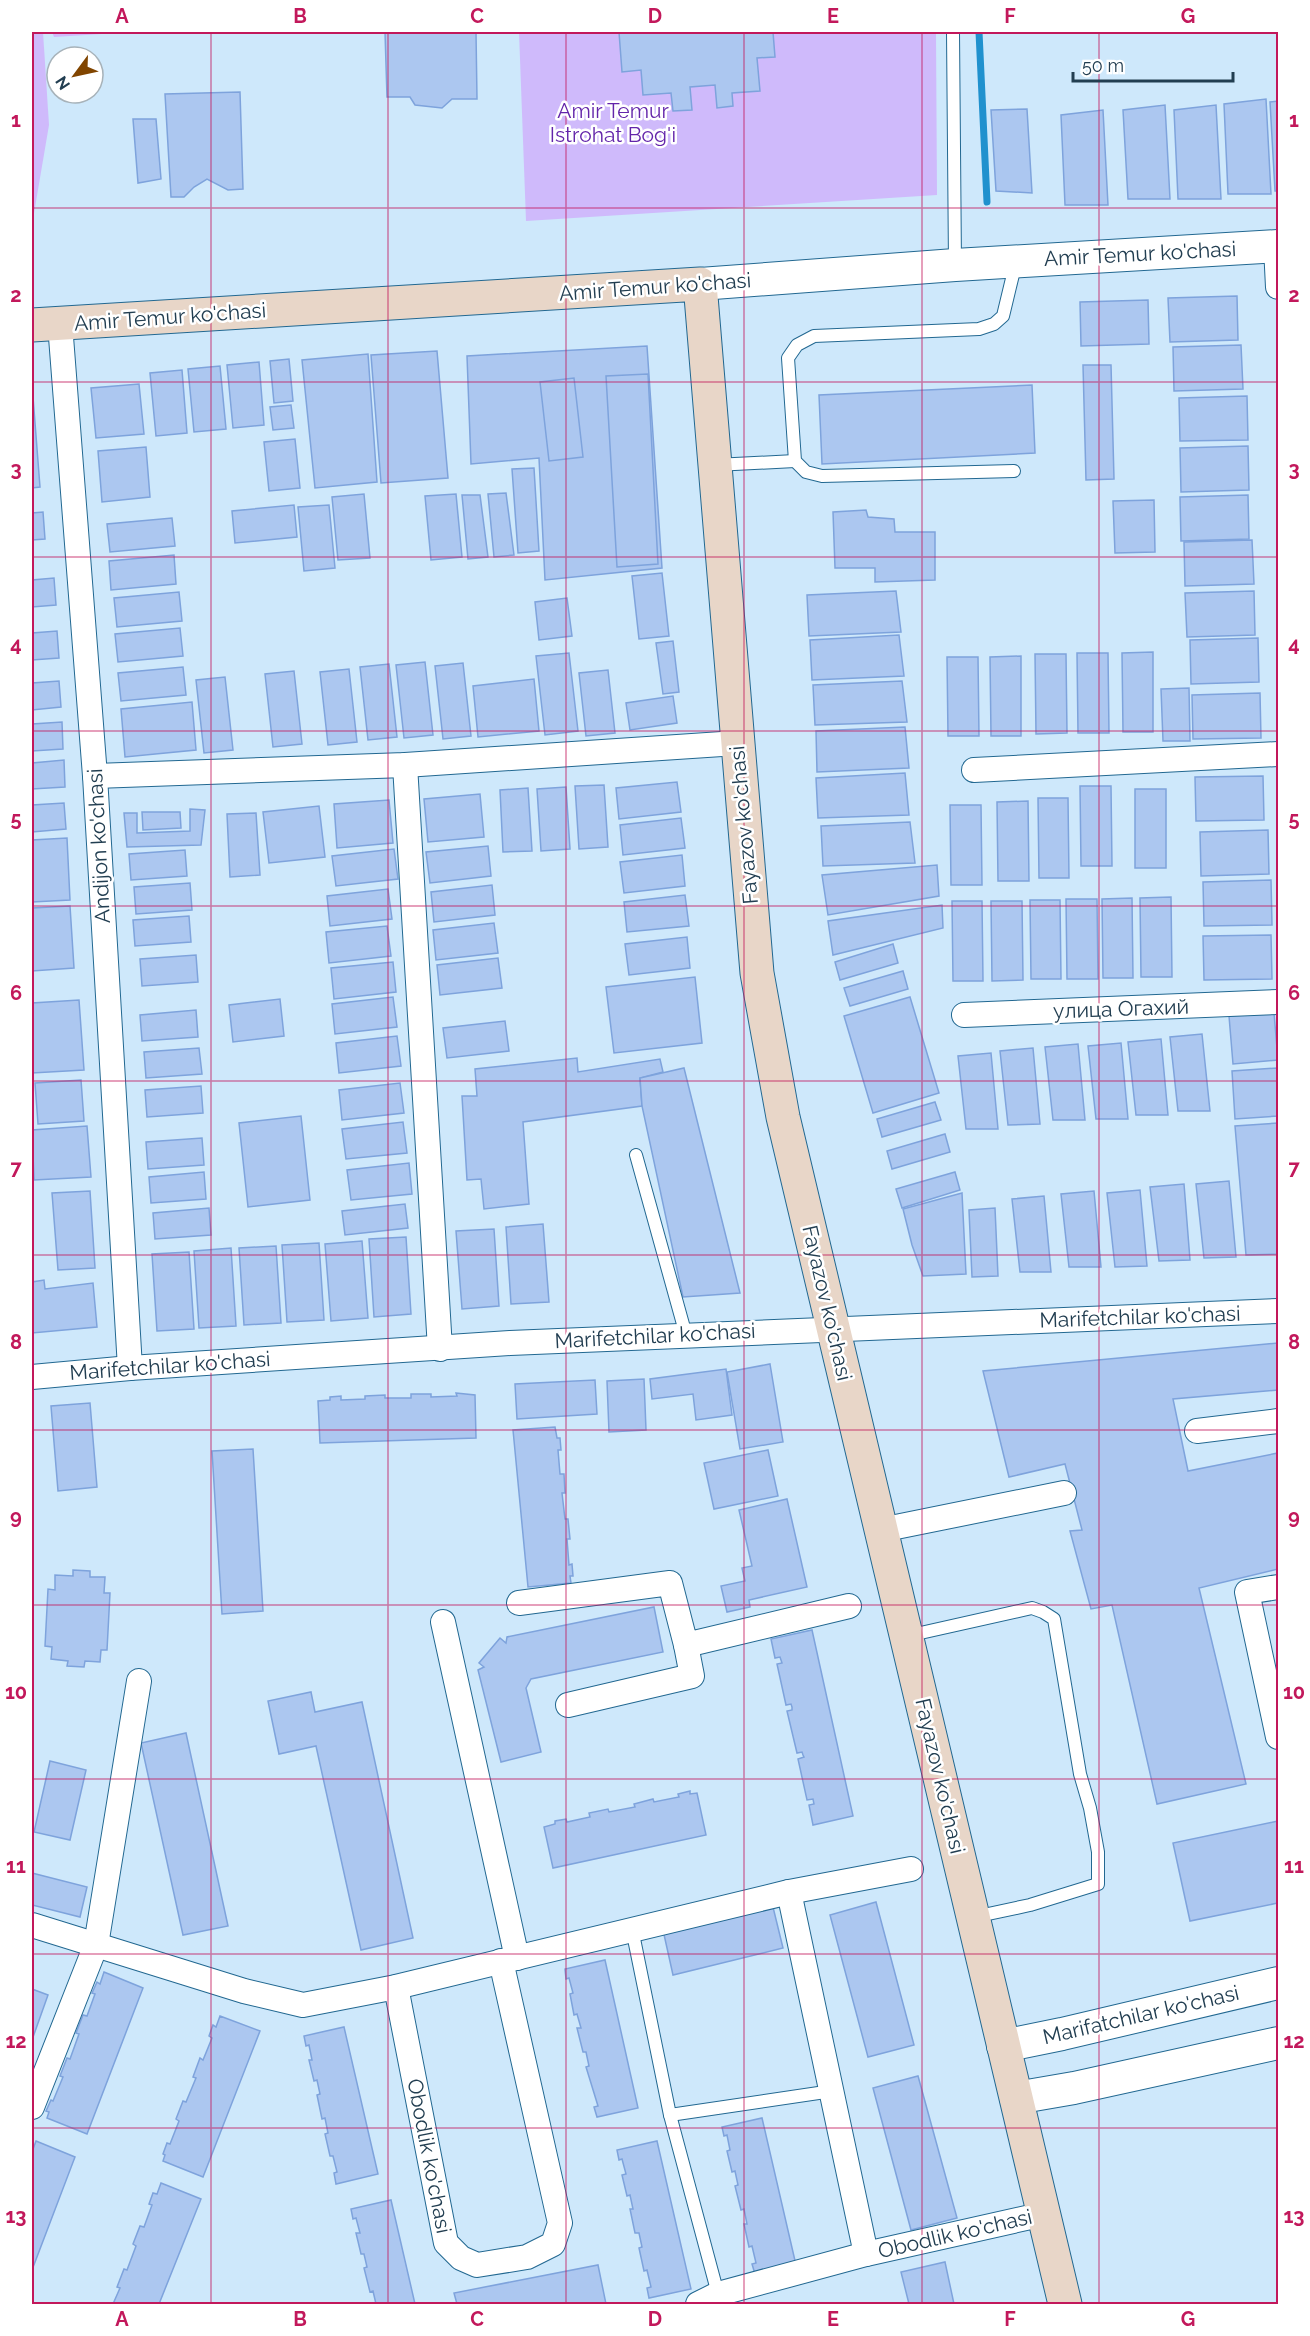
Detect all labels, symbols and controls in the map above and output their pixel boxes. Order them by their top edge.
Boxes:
text: A [115,4,129,28]
text: B [293,4,307,28]
text: C [470,4,484,28]
text: D [648,4,662,28]
text: E [827,4,839,28]
text: F [1004,4,1016,28]
text: G [1181,4,1195,28]
north arrow [45,45,105,105]
scale bar [1073,45,1234,83]
text: 50 m [1082,55,1124,76]
text: N [52,73,74,93]
park label: Amir Temur Istrohat Bog'i [550,98,676,147]
text: 1 [11,108,21,132]
text: 1 [1289,108,1299,132]
street label: Amir Temur ko'chasi [1043,236,1237,271]
street label: Amir Temur ko'chasi [558,267,752,306]
text: 2 [10,283,22,307]
text: 2 [1288,283,1300,307]
street label: Amir Temur ko'chasi [73,297,267,336]
text: 3 [10,457,22,481]
text: 3 [1288,457,1300,481]
text: 4 [10,632,22,656]
text: 4 [1288,632,1300,656]
street label: Fayazov ko'chasi [724,745,763,905]
street label: Andijon ko'chasi [82,768,115,924]
text: 5 [10,807,22,831]
text: 5 [1288,807,1300,831]
text: 6 [10,981,22,1005]
text: 6 [1288,981,1300,1005]
street label: улица Огахий [1053,994,1189,1023]
text: 7 [10,1156,22,1180]
text: 7 [1288,1156,1300,1180]
street label: Fayazov ko'chasi [797,1223,858,1383]
street label: Marifetchilar ko'chasi [1039,1300,1241,1333]
street label: Marifetchilar ko'chasi [554,1318,756,1353]
text: 8 [10,1330,22,1354]
text: 8 [1288,1330,1300,1354]
street label: Marifetchilar ko'chasi [69,1346,271,1385]
text: 9 [10,1505,22,1529]
text: 9 [1288,1505,1300,1529]
text: 10 [5,1680,27,1704]
text: 10 [1283,1680,1305,1704]
street label: Fayazov ko'chasi [910,1696,971,1856]
text: 11 [6,1854,26,1878]
text: 11 [1284,1854,1304,1878]
street label: Marifatchilar ko'chasi [1040,1980,1241,2049]
text: 12 [5,2029,27,2053]
text: 12 [1283,2029,1305,2053]
street label: Obodlik ko'chasi [402,2076,457,2235]
text: 13 [5,2204,27,2228]
street label: Obodlik ko'chasi [876,2204,1034,2263]
text: 13 [1283,2204,1305,2228]
text: A [115,2307,129,2331]
text: B [293,2307,307,2331]
text: C [470,2307,484,2331]
text: D [648,2307,662,2331]
text: E [827,2307,839,2331]
text: F [1004,2307,1016,2331]
text: G [1181,2307,1195,2331]

